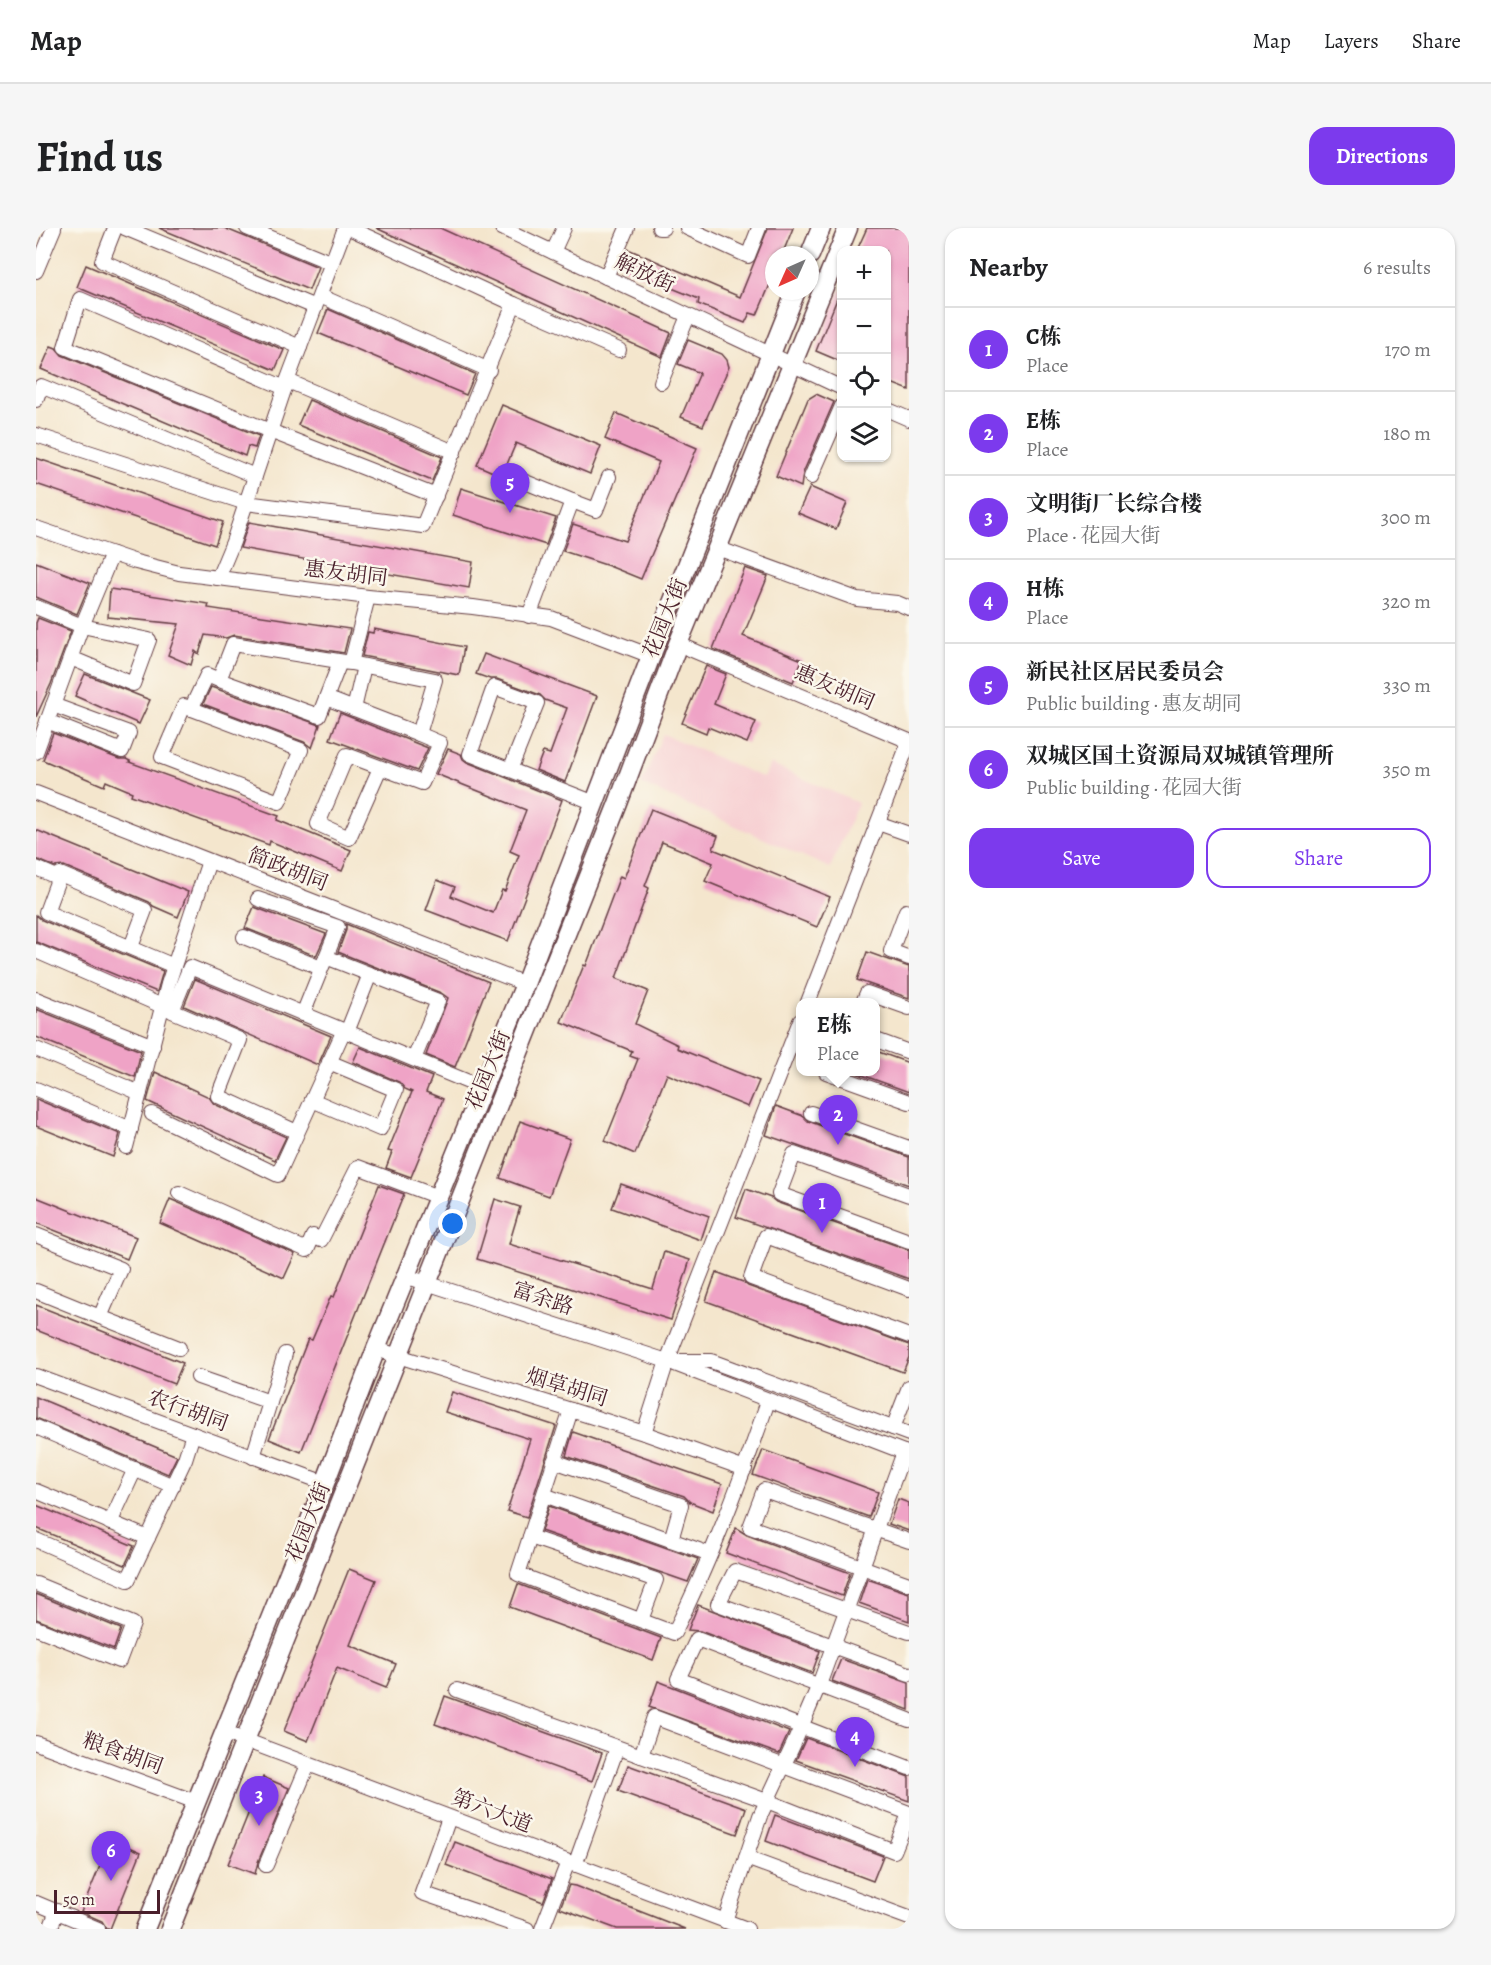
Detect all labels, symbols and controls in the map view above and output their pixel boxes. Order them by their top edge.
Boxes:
text: Map [30,22,82,60]
text: Map [1252,27,1291,55]
text: Layers [1324,27,1379,55]
text: Share [1412,27,1461,55]
button: Directions [1309,127,1455,185]
text: Find us [36,128,163,185]
north arrow [765,246,819,300]
map controls [837,246,891,462]
button: + [837,246,891,300]
street label: 解放街 [611,247,679,299]
text: Nearby [969,250,1048,285]
text: 6 results [1363,254,1431,281]
button: − [837,300,891,354]
text: C栋 [1026,322,1062,352]
text: 1 [985,336,992,363]
text: 170 m [1385,336,1431,363]
text: Place [1026,352,1068,379]
button: locate [837,354,891,408]
text: E栋 [1026,406,1061,436]
button: layers [837,408,891,462]
text: 2 [984,420,993,447]
text: 180 m [1383,420,1431,447]
text: Place [1026,436,1068,463]
pin: 5 [490,464,530,513]
text: 文明街厂长综合楼 [1026,489,1202,519]
text: 3 [984,504,993,531]
text: 300 m [1381,504,1431,531]
text: Place · 花园大街 [1026,522,1160,549]
street label: 惠友胡同 [303,554,389,592]
street label: 花园大街 [636,574,694,662]
text: H栋 [1026,574,1064,604]
text: 4 [984,588,993,615]
text: 320 m [1382,588,1431,615]
text: Place [1026,604,1068,631]
text: 新民社区居民委员会 [1026,657,1224,687]
street label: 惠友胡同 [791,658,879,716]
text: 5 [984,672,993,699]
text: 330 m [1383,672,1431,699]
text: Public building · 惠友胡同 [1026,690,1242,717]
text: 双城区国土资源局双城镇管理所 [1026,741,1334,771]
text: 6 [984,756,993,783]
text: 350 m [1383,756,1431,783]
text: Public building · 花园大街 [1026,774,1242,801]
button: Save [969,828,1194,888]
button: Share [1206,828,1431,888]
street label: 简政胡同 [244,841,332,897]
popup [796,998,880,1076]
text: E栋 [817,1010,852,1040]
street label: 花园大街 [459,1026,517,1114]
text: Place [817,1040,859,1067]
pin: 2 [818,1096,858,1145]
pin: 1 [802,1184,842,1233]
your location [438,1209,467,1238]
street label: 富余路 [509,1275,577,1321]
street label: 烟草胡同 [523,1361,611,1413]
street label: 农行胡同 [144,1382,232,1438]
street label: 花园大街 [279,1478,337,1566]
pin: 4 [836,1718,874,1767]
street label: 粮食胡同 [79,1725,167,1781]
pin: 3 [240,1776,278,1826]
street label: 第六大道 [448,1783,536,1839]
pin: 6 [92,1832,130,1881]
scale bar [54,1887,160,1914]
text: 50 m [63,1889,95,1911]

